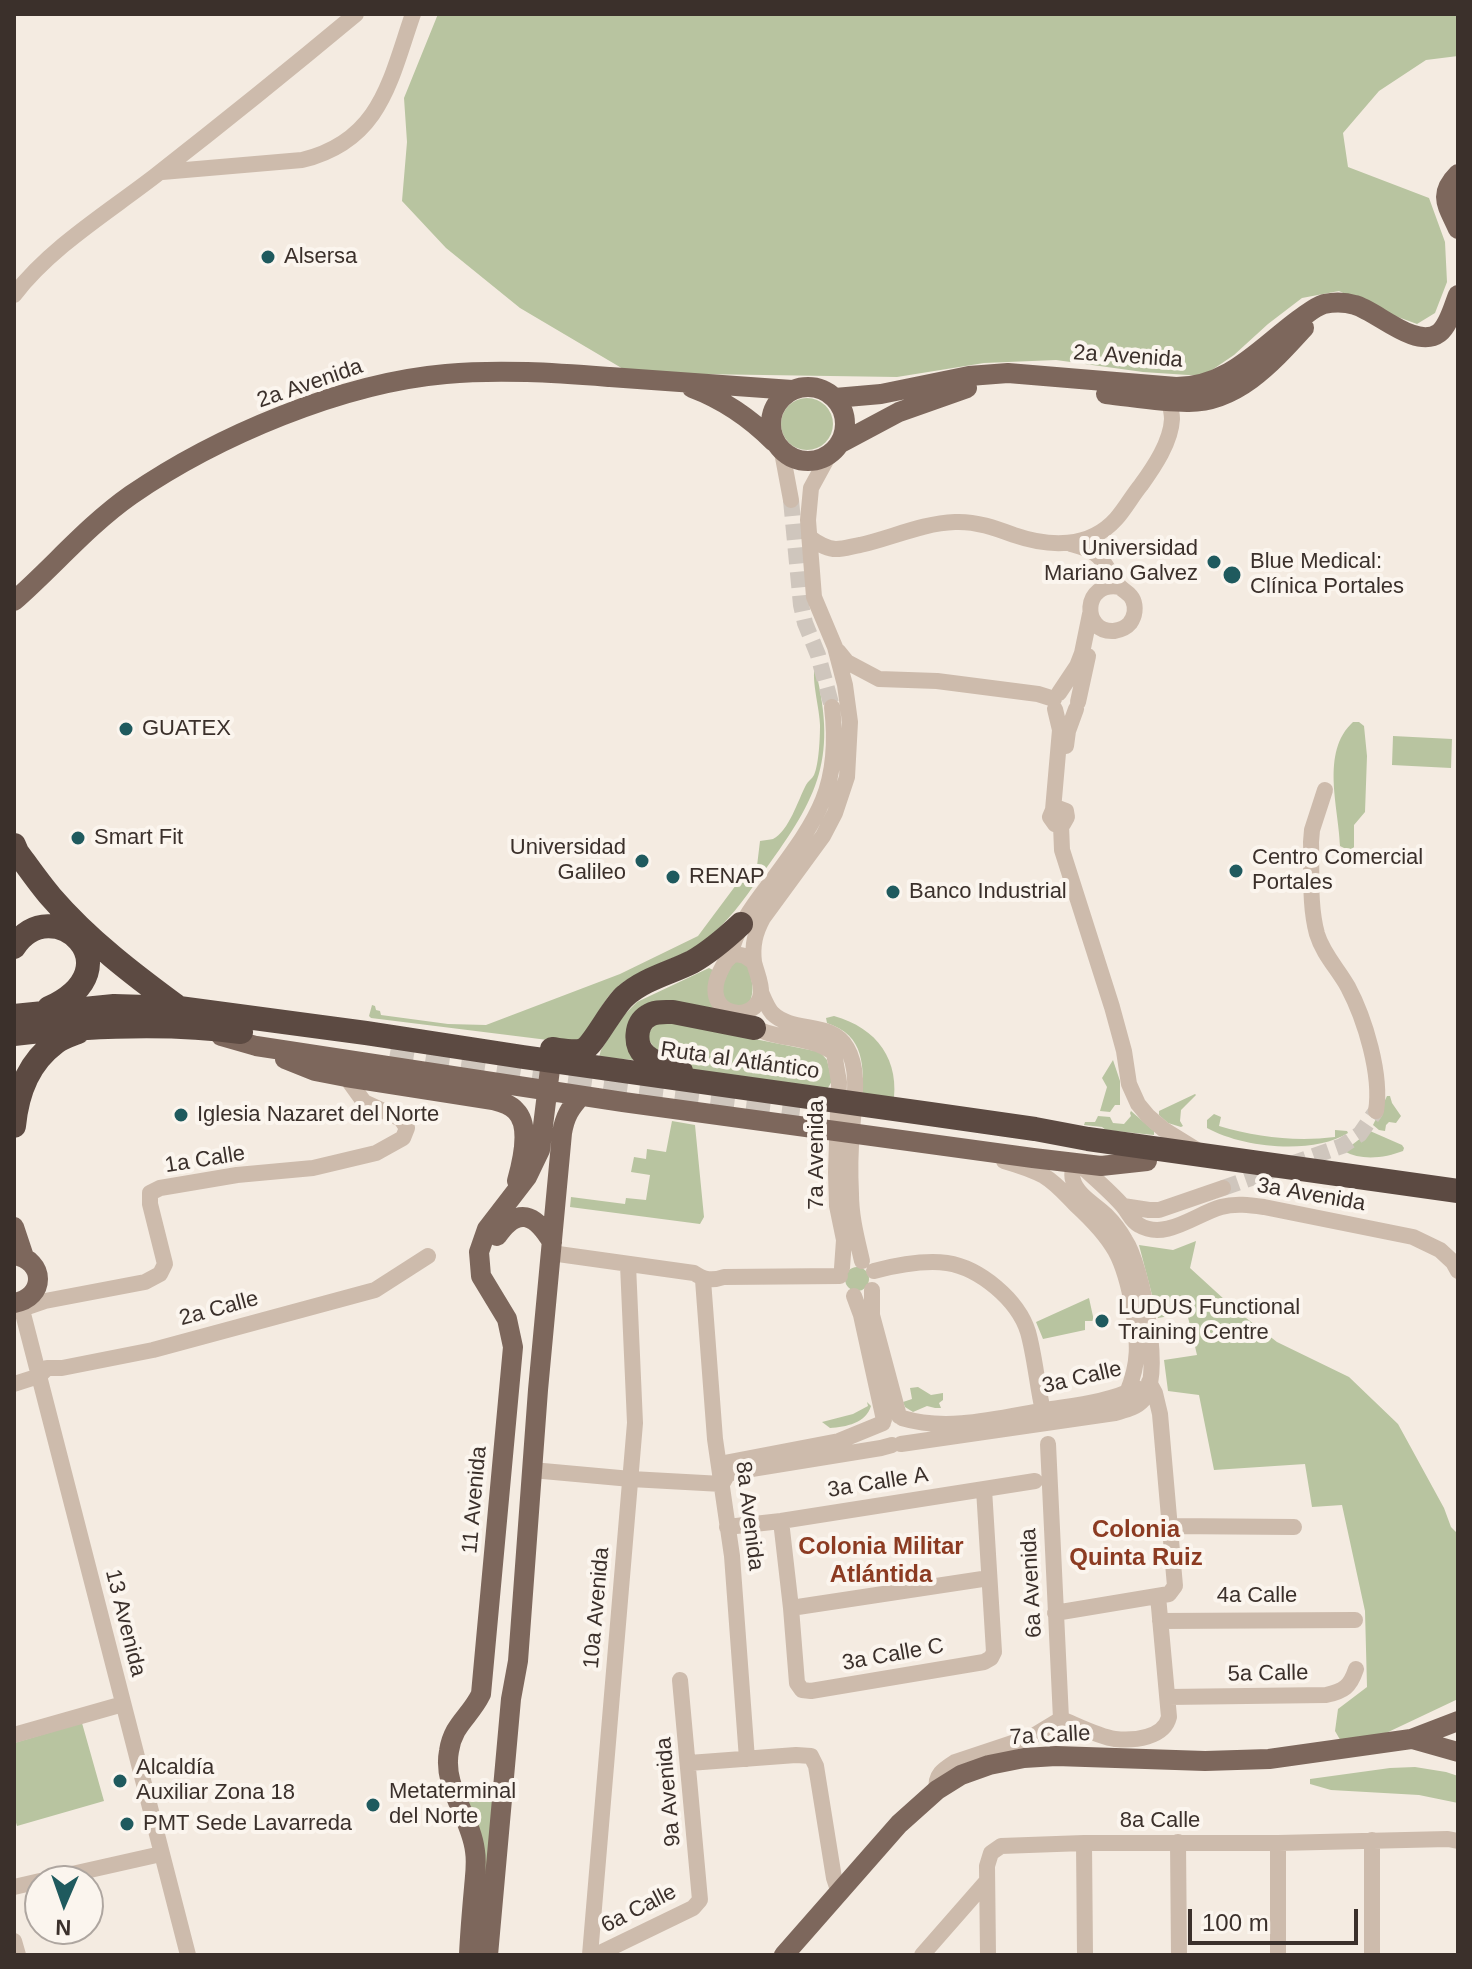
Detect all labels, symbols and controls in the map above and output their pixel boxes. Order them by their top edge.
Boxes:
place label: Alsersa [284,244,357,270]
marker: Alsersa [259,248,277,266]
street label: 2a Avenida [1072,340,1184,374]
street label: 2a Avenida [254,354,366,414]
place label: Universidad Mariano Galvez [1044,536,1198,588]
place label: Blue Medical: Clínica Portales [1250,549,1404,600]
marker: Universidad Mariano Galvez [1205,553,1223,571]
marker: Blue Medical: Clínica Portales [1221,564,1243,586]
place label: GUATEX [142,716,231,742]
marker: GUATEX [117,720,135,738]
place label: Smart Fit [94,825,183,851]
marker: Smart Fit [69,829,87,847]
place label: Universidad Galileo [510,835,626,886]
place label: Centro Comercial Portales [1252,845,1423,896]
marker: Universidad Galileo [633,852,651,870]
marker: Centro Comercial Portales [1227,862,1245,880]
place label: RENAP [689,864,765,890]
marker: RENAP [664,868,682,886]
place label: Banco Industrial [909,879,1067,905]
marker: Banco Industrial [884,883,902,901]
street label: Ruta al Atlántico [659,1037,821,1085]
street label: 7a Avenida [804,1100,830,1210]
place label: Iglesia Nazaret del Norte [197,1102,439,1128]
marker: Iglesia Nazaret del Norte [172,1106,190,1124]
street label: 1a Calle [163,1141,247,1179]
street label: 3a Avenida [1255,1172,1367,1218]
street label: 2a Calle [177,1286,261,1332]
place label: LUDUS Functional Training Centre [1118,1295,1300,1346]
marker: LUDUS Functional Training Centre [1093,1312,1111,1330]
street label: 3a Calle [1040,1356,1124,1400]
street label: 11 Avenida [457,1445,493,1555]
street label: 8a Avenida [729,1460,769,1572]
street label: 3a Calle A [826,1462,930,1504]
district label: Colonia Quinta Ruiz [1069,1516,1203,1572]
street label: 6a Avenida [1016,1528,1048,1638]
district label: Colonia Militar Atlántida [798,1533,964,1589]
street label: 10a Avenida [579,1546,615,1670]
street label: 13 Avenida [99,1567,151,1679]
street label: 4a Calle [1217,1583,1297,1609]
street label: 3a Calle C [840,1633,946,1677]
street label: 5a Calle [1227,1660,1309,1688]
street label: 7a Calle [1009,1721,1091,1751]
street label: 9a Avenida [651,1736,687,1848]
place label: Alcaldía Auxiliar Zona 18 [136,1755,295,1806]
marker: Alcaldía Auxiliar Zona 18 [111,1772,129,1790]
place label: Metaterminal del Norte [389,1779,516,1830]
marker: Metaterminal del Norte [364,1796,382,1814]
street label: 8a Calle [1120,1808,1200,1834]
place label: PMT Sede Lavarreda [143,1811,352,1837]
marker: PMT Sede Lavarreda [118,1815,136,1833]
north arrow [24,1865,104,1945]
street label: 6a Calle [597,1879,681,1939]
scale bar [1192,1893,1362,1943]
text: 100 m [1202,1909,1269,1936]
text: N [55,1915,72,1940]

